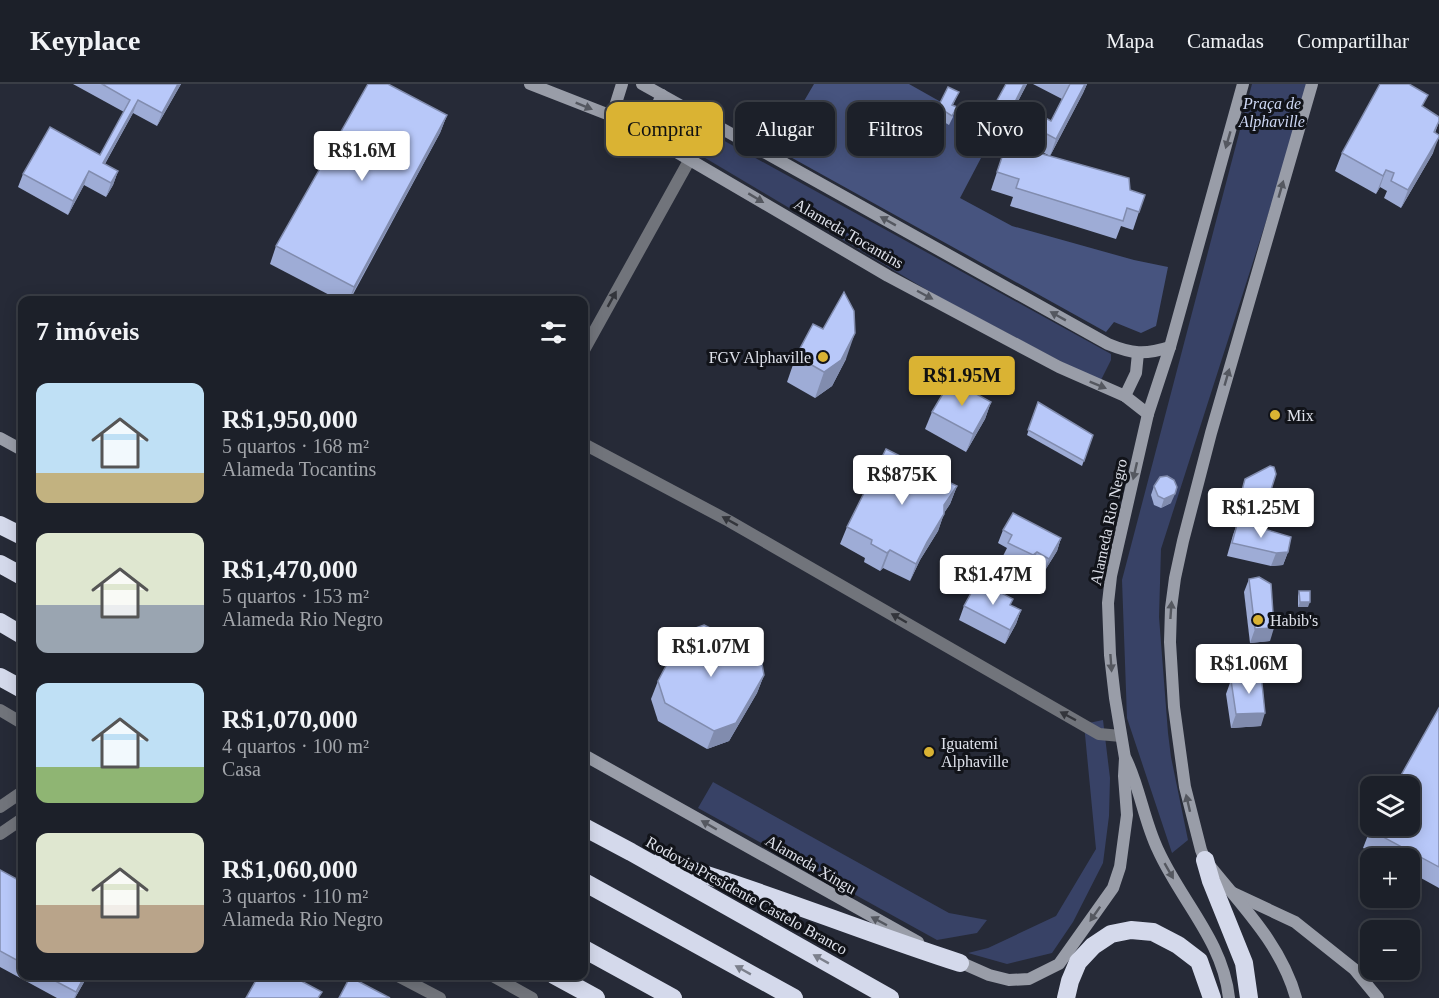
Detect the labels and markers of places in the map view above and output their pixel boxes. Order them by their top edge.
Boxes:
pin: R$1.6M [313,131,411,182]
place label: FGV Alphaville [709,349,811,367]
marker: FGV Alphaville [816,350,830,364]
pin: R$1.95M [907,356,1017,407]
place label: Mix [1287,407,1314,424]
marker: Mix [1268,408,1282,422]
pin: R$875K [853,455,951,506]
pin: R$1.25M [1206,488,1316,539]
pin: R$1.47M [938,555,1048,606]
place label: Habib's [1270,612,1318,629]
marker: Habib's [1251,613,1265,627]
pin: R$1.07M [656,627,766,678]
pin: R$1.06M [1194,644,1304,695]
place label: Iguatemi Alphaville [941,735,1009,771]
marker: Iguatemi Alphaville [922,745,936,759]

